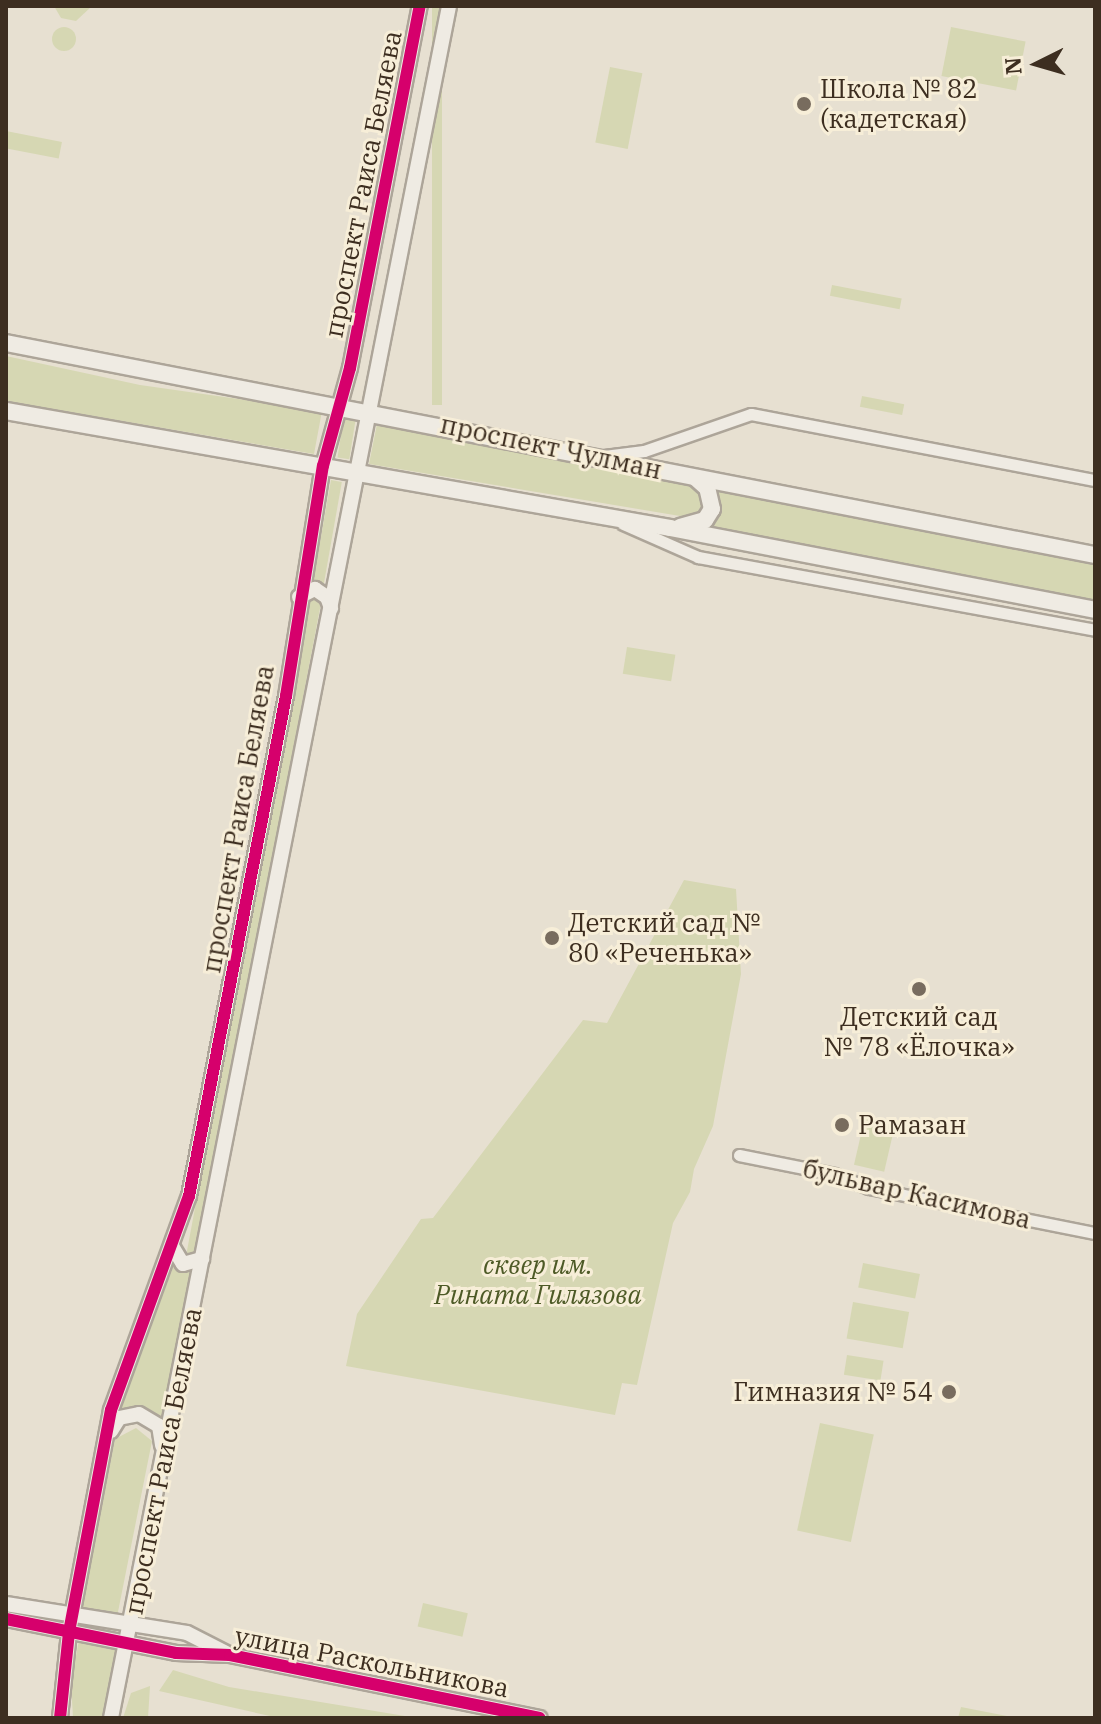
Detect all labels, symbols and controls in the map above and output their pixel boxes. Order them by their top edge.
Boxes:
north arrow [997,24,1077,104]
street label: проспект Раиса Беляева [318,28,408,340]
text: N [997,56,1028,76]
place label: Школа № 82 (кадетская) [820,73,978,134]
marker: Школа № 82 (кадетская) [795,95,813,113]
street label: проспект Чулман [437,408,665,486]
street label: проспект Раиса Беляева [196,663,280,975]
place label: Детский сад № 80 «Реченька» [568,907,761,968]
marker: Детский сад № 80 «Реченька» [543,929,561,947]
marker: Детский сад № 78 «Ёлочка» [910,980,928,998]
place label: Детский сад № 78 «Ёлочка» [824,1001,1014,1062]
place label: Рамазан [858,1109,966,1141]
marker: Рамазан [833,1116,851,1134]
street label: бульвар Касимова [800,1153,1034,1235]
park label: сквер им. Рината Гилязова [434,1249,642,1310]
street label: проспект Раиса Беляева [118,1305,208,1617]
place label: Гимназия № 54 [733,1376,933,1408]
marker: Гимназия № 54 [940,1383,958,1401]
street label: улица Раскольникова [232,1620,512,1704]

